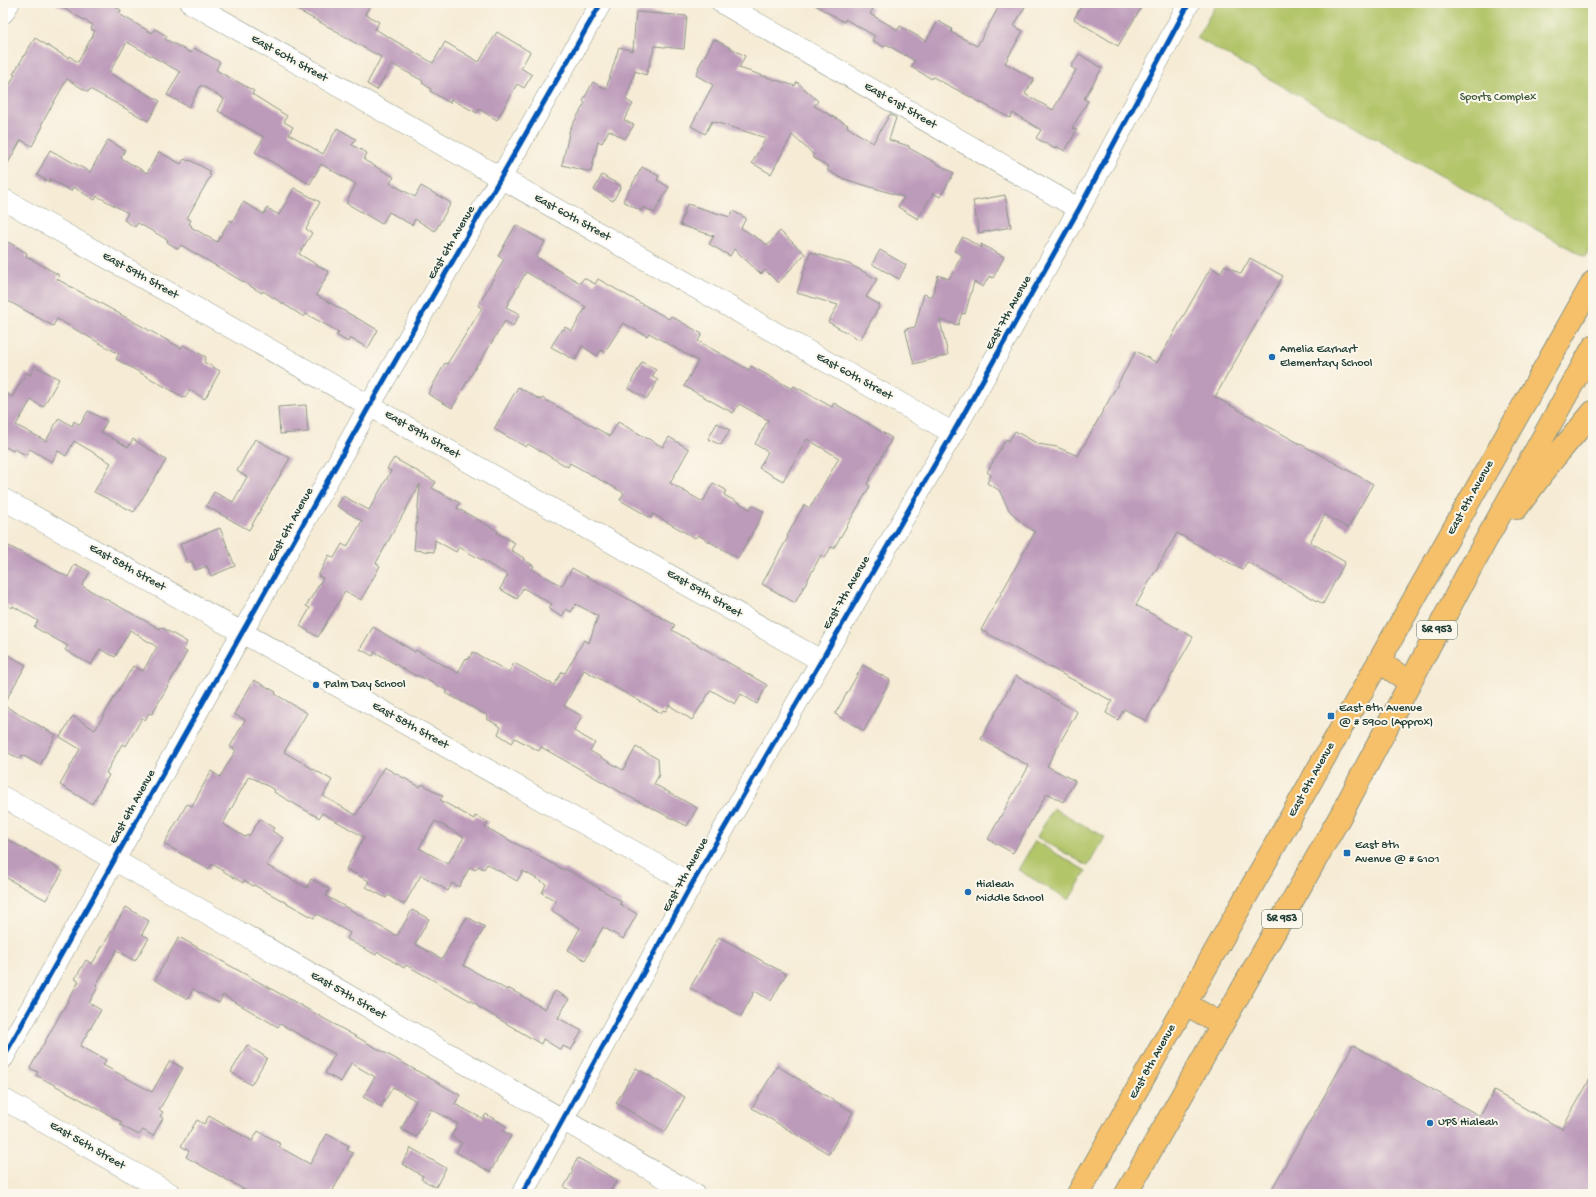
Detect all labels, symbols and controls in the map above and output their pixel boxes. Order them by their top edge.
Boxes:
street label: East 60th Street [248,32,331,86]
street label: East 61st Street [861,80,940,133]
park label: Sports Complex [1460,91,1537,105]
street label: East 60th Street [531,191,614,245]
street label: East 6th Avenue [425,203,479,282]
street label: East 59th Street [100,249,181,303]
street label: East 7th Avenue [983,273,1036,353]
place label: Amelia Earhart Elementary School [1280,343,1373,371]
street label: East 60th Street [813,350,896,404]
marker: Amelia Earhart Elementary School [1267,352,1277,362]
street label: East 59th Street [382,408,463,463]
street label: East 8th Avenue [1445,458,1498,538]
street label: East 6th Avenue [265,485,318,565]
street label: East 58th Street [86,541,169,595]
street label: East 7th Avenue [820,553,874,632]
street label: East 59th Street [664,567,745,622]
road number: SR 953 [1417,621,1457,639]
place label: Palm Day School [323,678,406,692]
marker: Palm Day School [311,680,321,690]
street label: East 58th Street [369,699,452,753]
place label: East 8th Avenue @ # 5900 (Approx) [1339,702,1433,730]
marker: East 8th Avenue @ # 5900 (Approx) [1326,711,1336,721]
street label: East 8th Avenue [1286,740,1339,820]
street label: East 6th Avenue [107,767,160,847]
street label: East 7th Avenue [660,835,713,915]
place label: East 8th Avenue @ # 6101 [1355,839,1440,867]
marker: East 8th Avenue @ # 6101 [1342,848,1352,858]
place label: Hialeah Middle School [976,878,1044,906]
marker: Hialeah Middle School [963,887,973,897]
road number: SR 953 [1262,910,1302,928]
street label: East 57th Street [308,969,389,1024]
street label: East 8th Avenue [1127,1022,1180,1102]
place label: UPS Hialeah [1438,1116,1499,1130]
marker: UPS Hialeah [1425,1118,1435,1128]
street label: East 56th Street [47,1119,128,1174]

